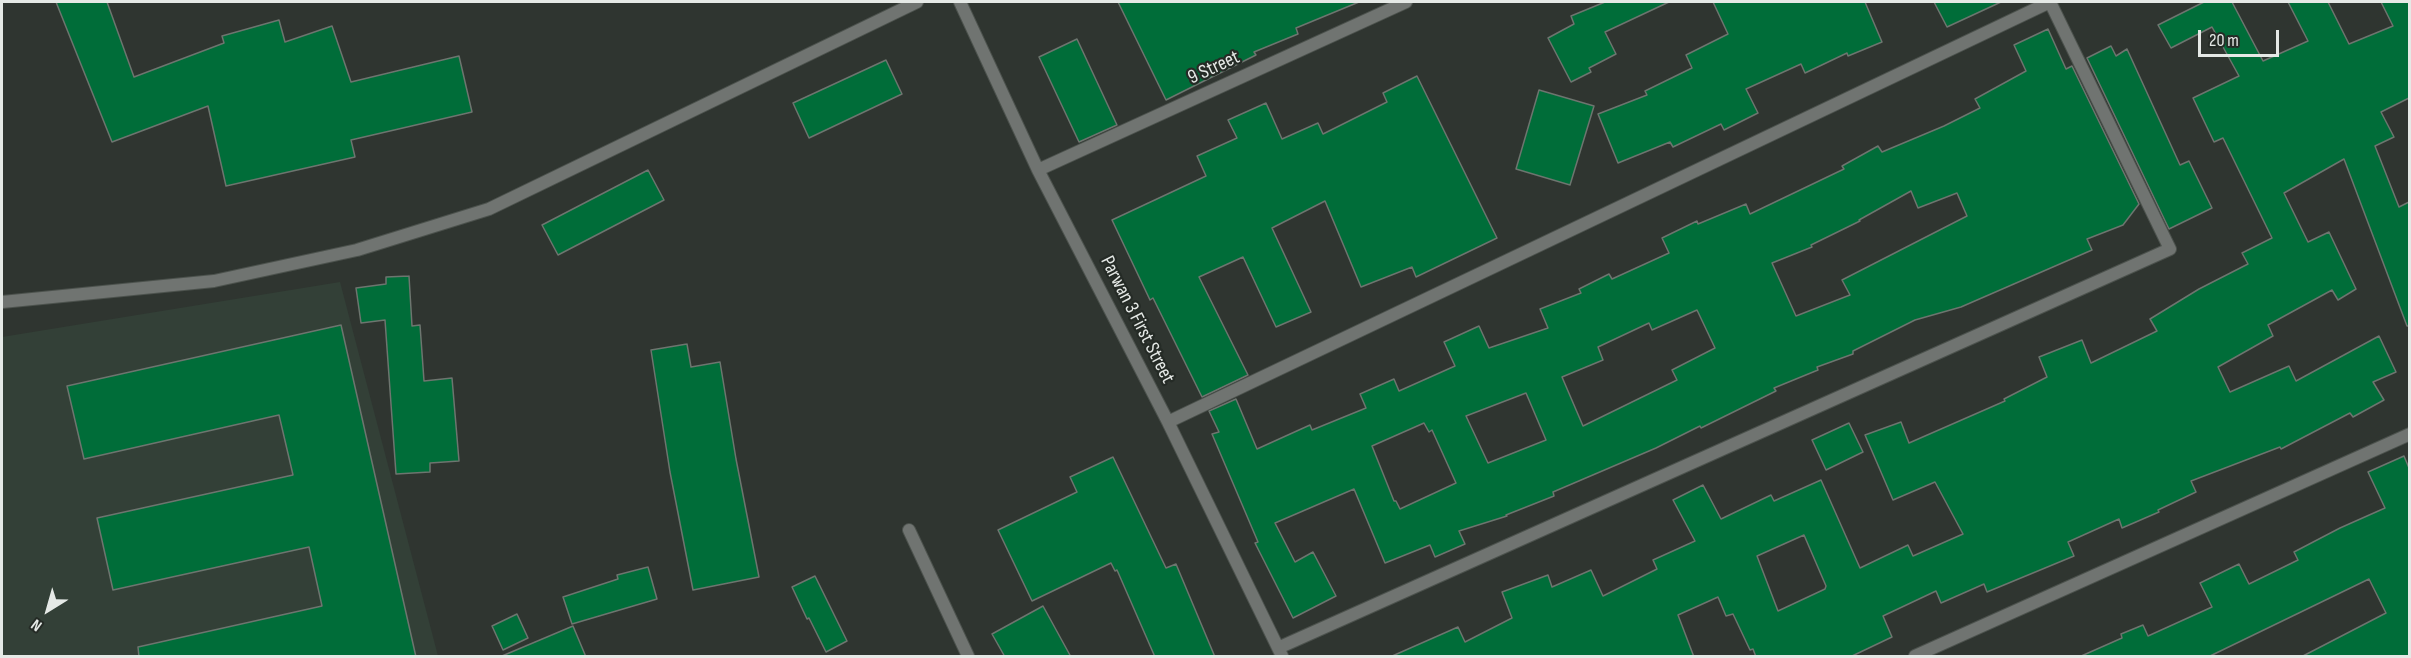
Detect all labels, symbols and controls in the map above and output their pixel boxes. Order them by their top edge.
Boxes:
scale bar [2201,18,2282,56]
text: 20 m [2209,30,2239,51]
street label: 9 Street [1184,46,1244,90]
street label: Parwan 3 First Street [1095,252,1179,388]
north arrow [18,580,78,640]
text: N [28,615,46,635]

